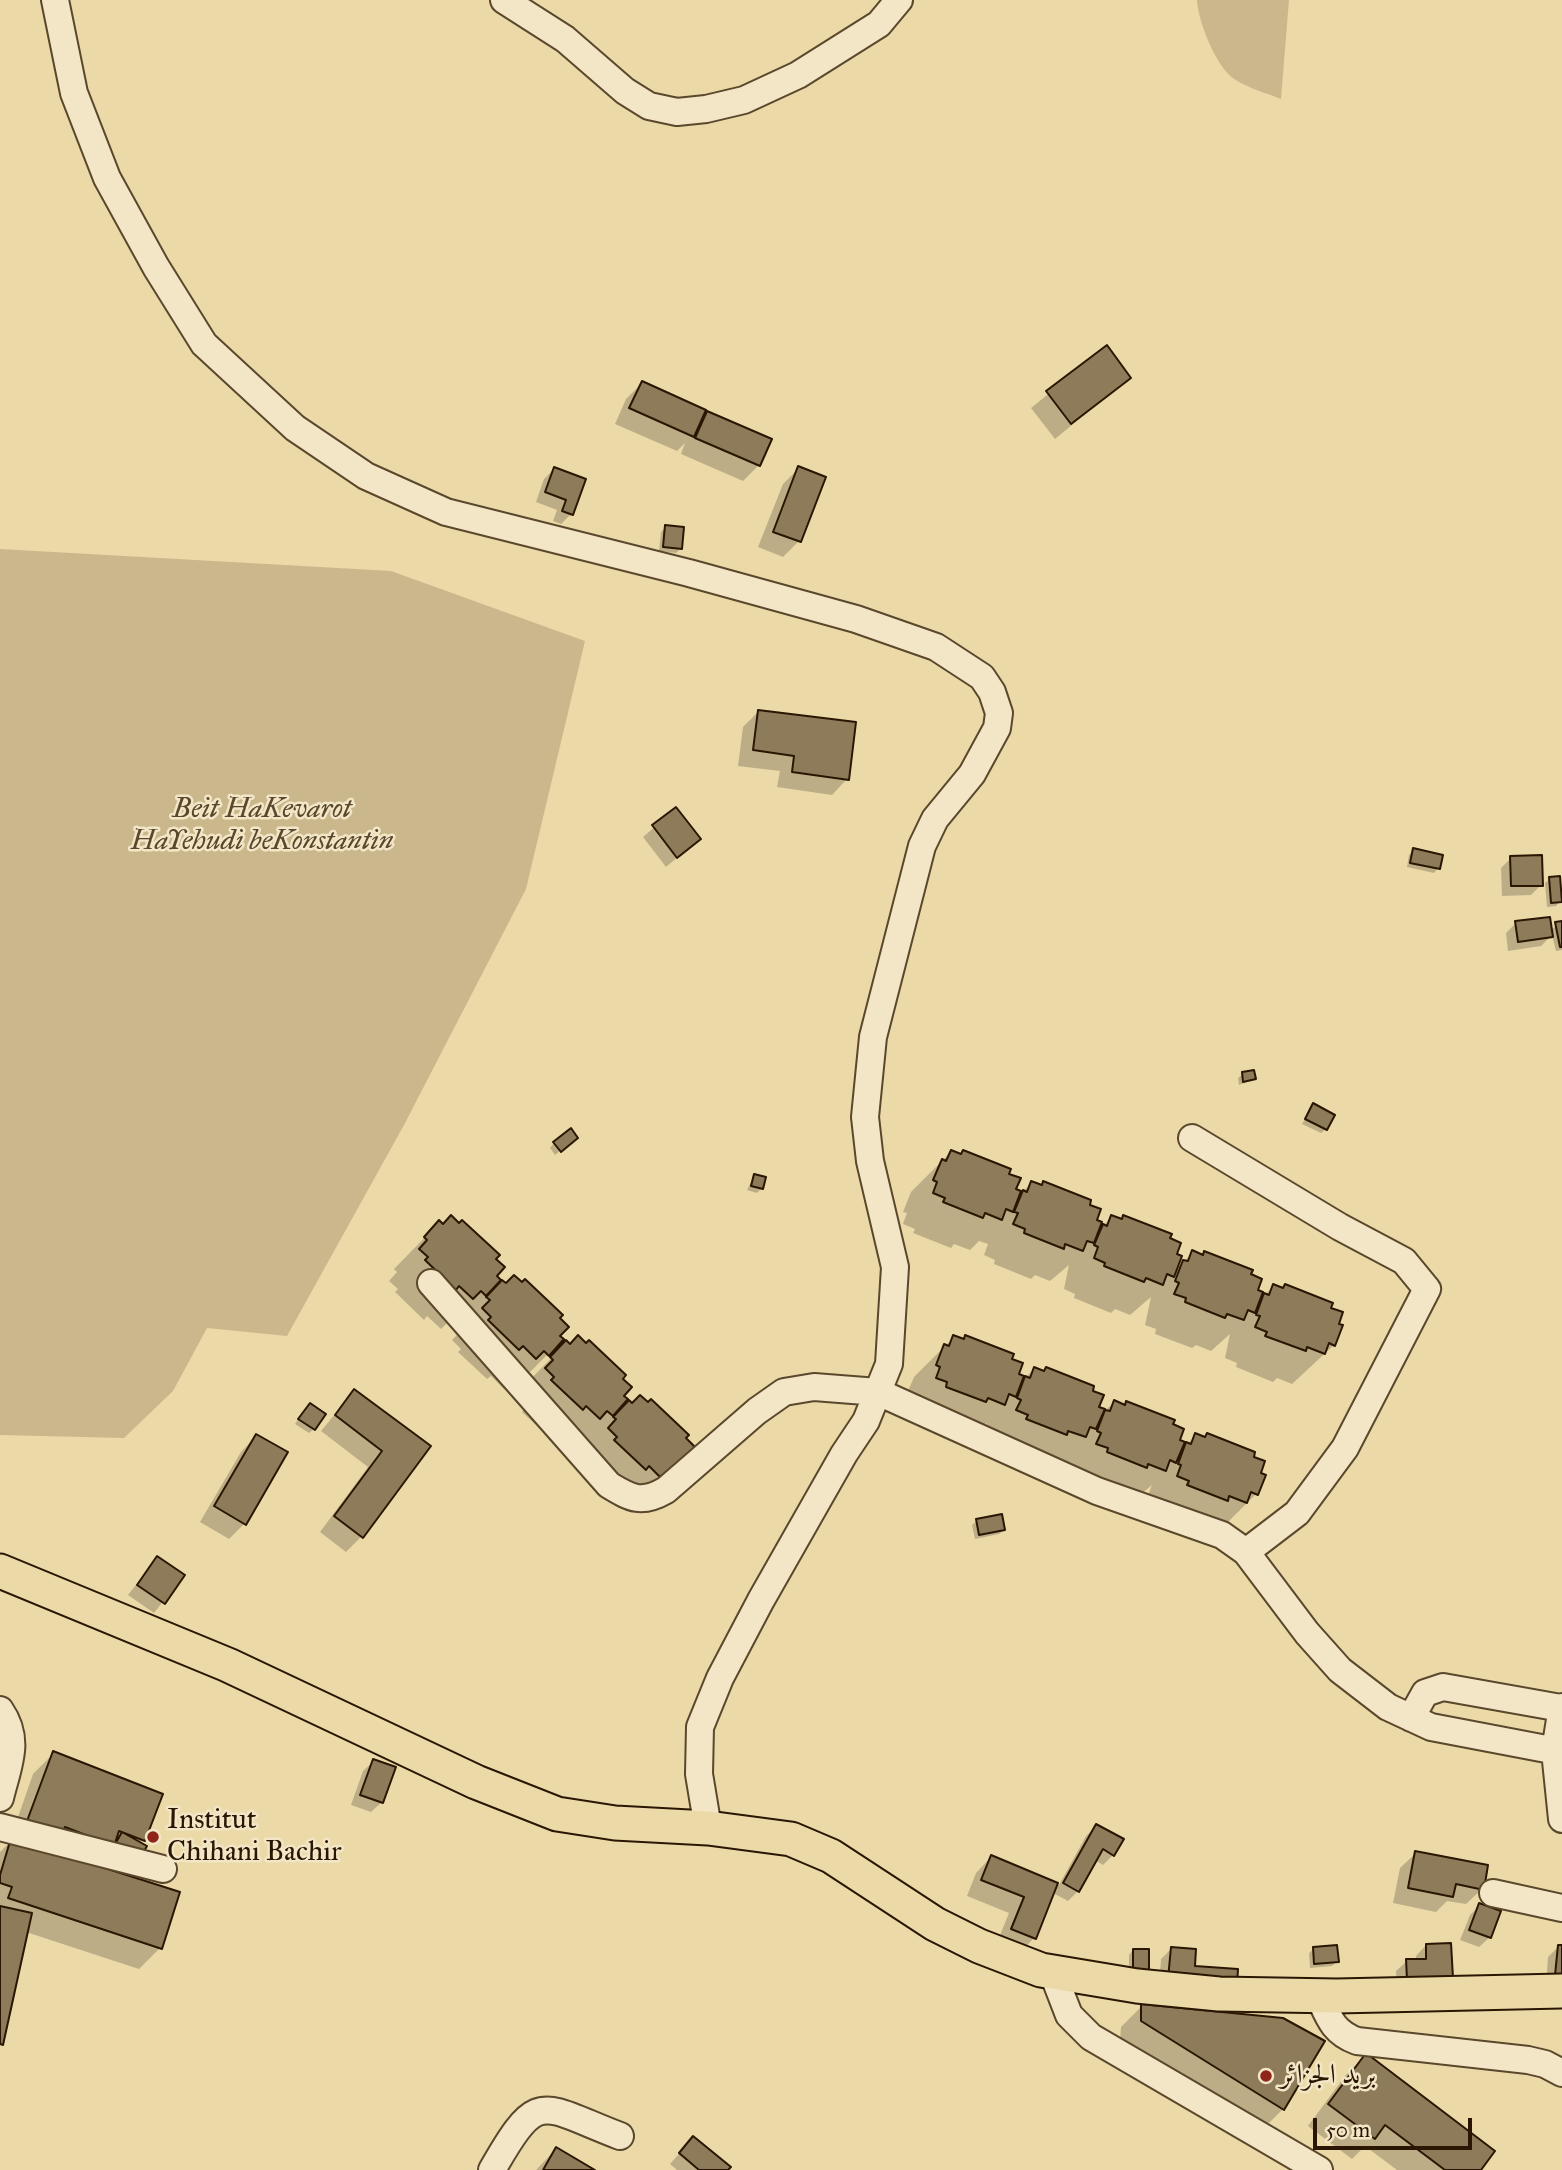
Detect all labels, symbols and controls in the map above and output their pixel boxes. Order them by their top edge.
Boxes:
park label: Beit HaKevarot HaYehudi beKonstantin [131,793,393,859]
place label: Institut Chihani Bachir [167,1804,342,1870]
marker: Institut Chihani Bachir [145,1829,161,1845]
place label: بريد الجزائر [1280,2059,1376,2093]
marker: بريد الجزائر [1258,2068,1274,2084]
scale bar [1317,2104,1476,2148]
text: 50 m [1326,2117,1370,2143]

